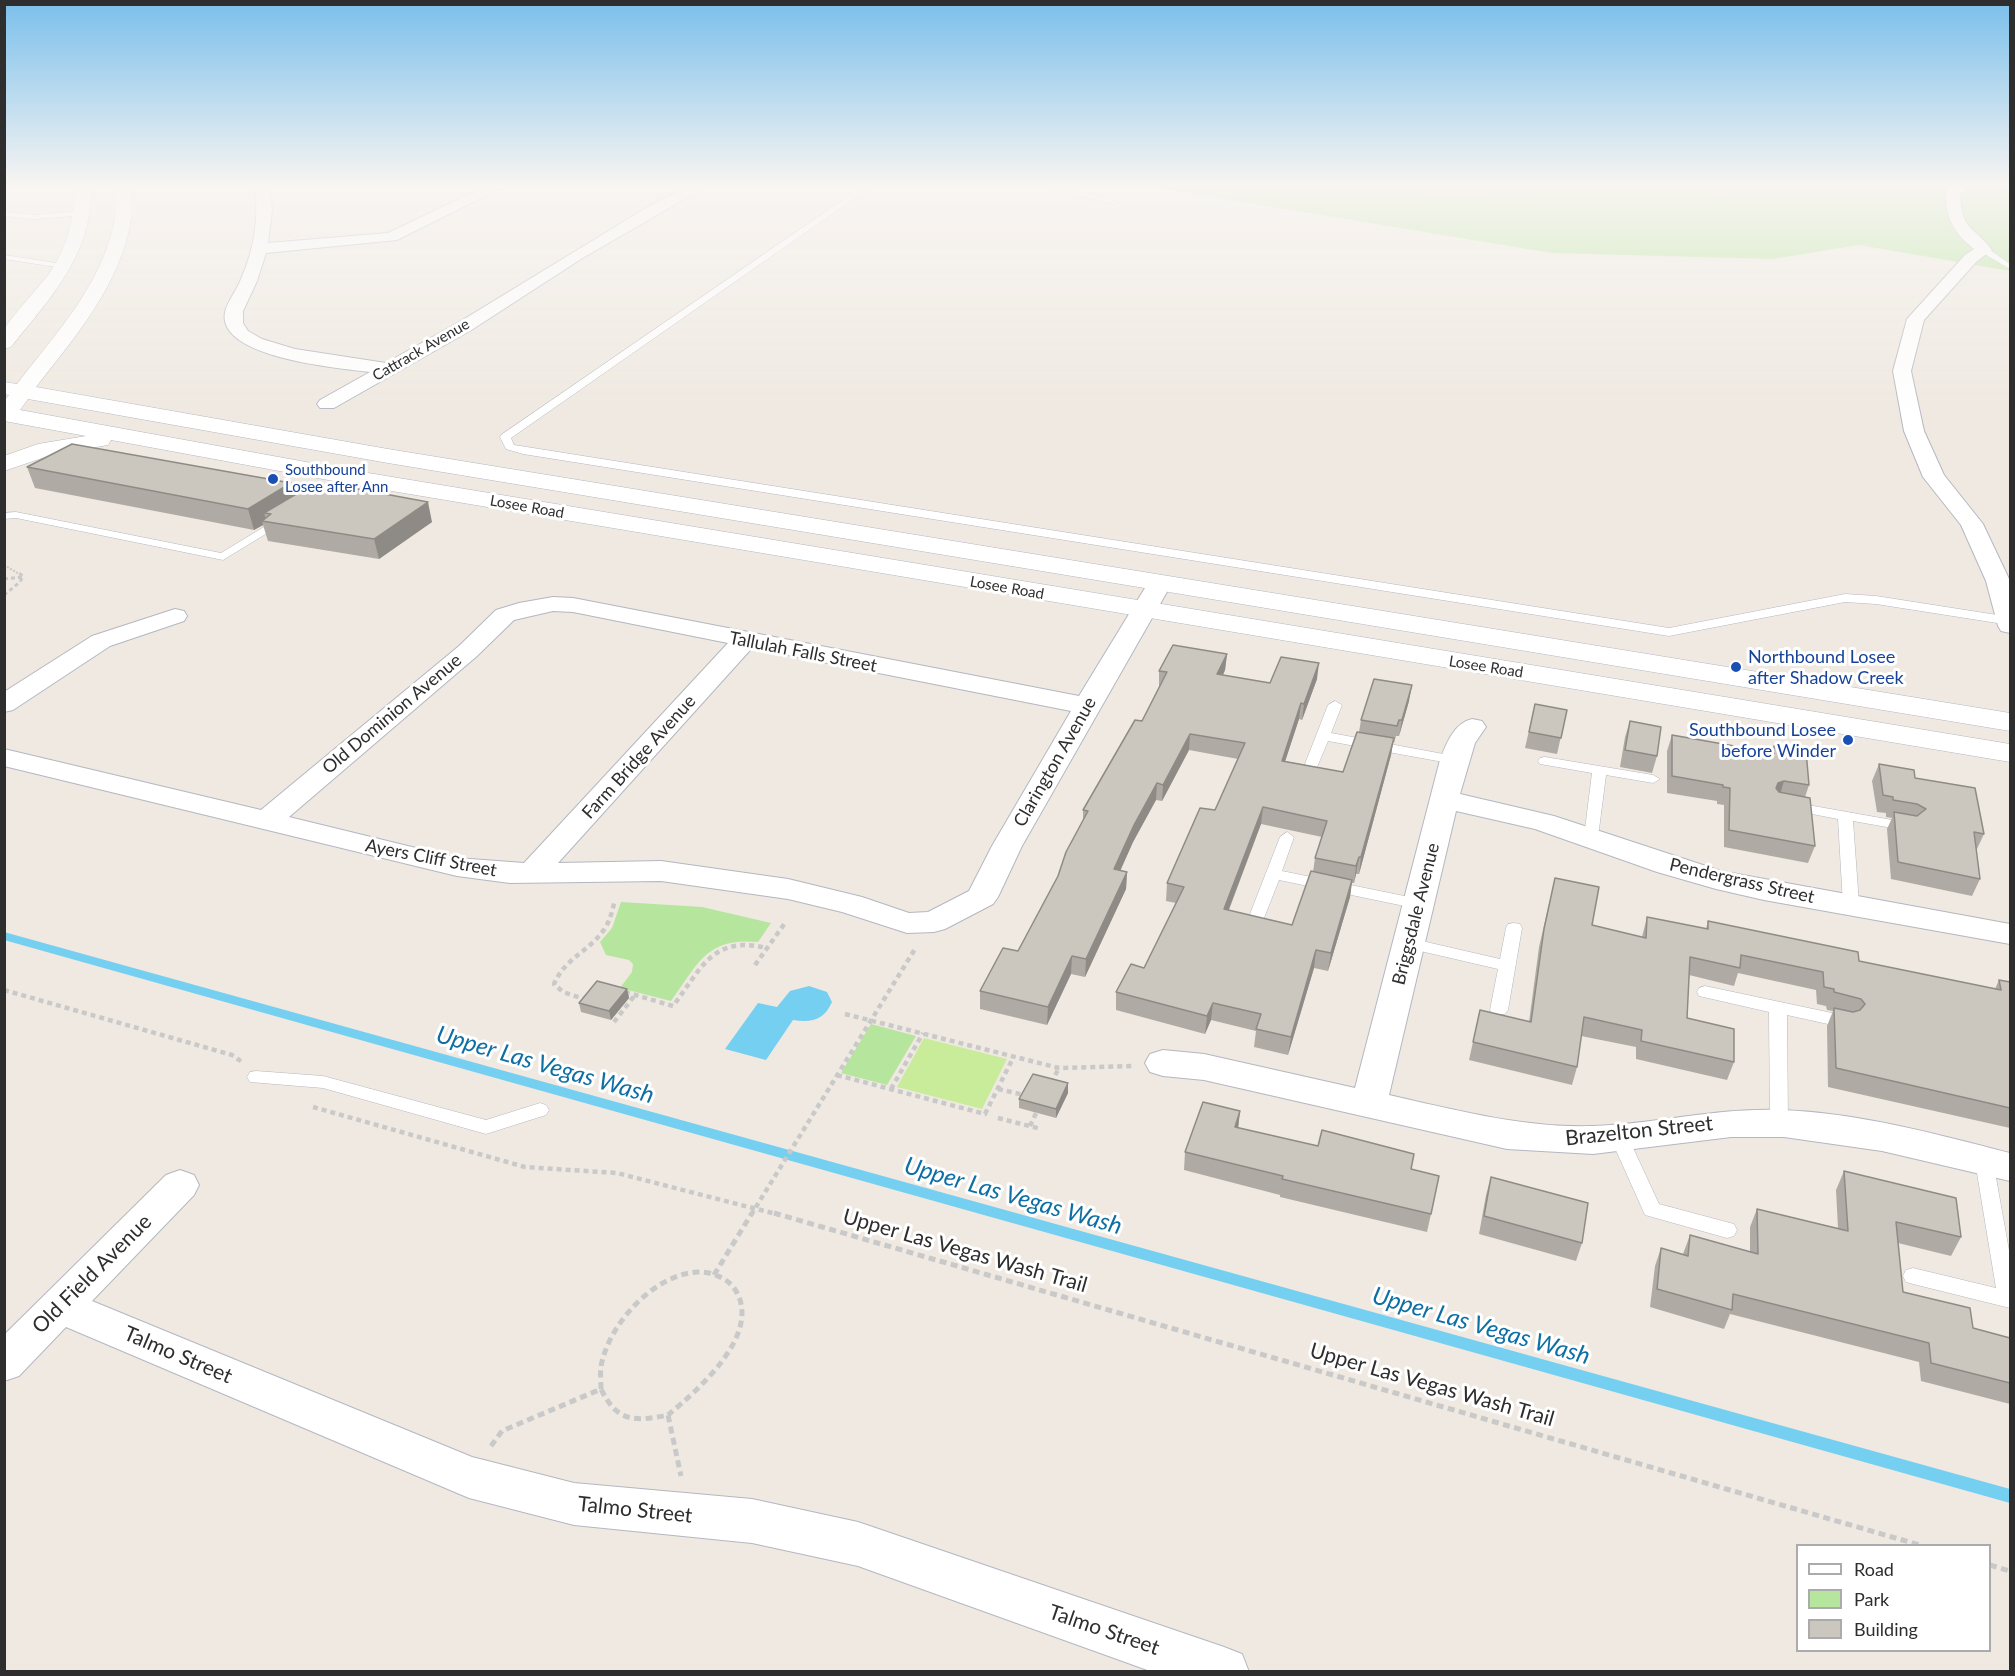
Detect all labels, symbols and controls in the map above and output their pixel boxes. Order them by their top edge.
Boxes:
street label: Cattrack Avenue [369,315,473,385]
place label: Southbound Losee after Ann [285,461,388,496]
marker: Southbound Losee after Ann [266,472,280,486]
street label: Losee Road [488,492,566,522]
street label: Losee Road [968,573,1046,603]
street label: Tallulah Falls Street [727,627,879,677]
place label: Northbound Losee after Shadow Creek [1748,646,1904,688]
street label: Old Dominion Avenue [318,650,466,778]
street label: Losee Road [1448,652,1524,682]
marker: Northbound Losee after Shadow Creek [1729,660,1743,674]
street label: Farm Bridge Avenue [578,691,700,823]
street label: Clarington Avenue [1009,693,1101,831]
place label: Southbound Losee before Winder [1689,719,1836,762]
marker: Southbound Losee before Winder [1841,733,1855,747]
street label: Ayers Cliff Street [363,835,499,881]
street label: Briggsdale Avenue [1388,841,1444,987]
street label: Pendergrass Street [1667,854,1817,908]
water label: Upper Las Vegas Wash [433,1020,657,1110]
street label: Brazelton Street [1564,1111,1714,1151]
water label: Upper Las Vegas Wash [901,1151,1125,1241]
street label: Upper Las Vegas Wash Trail [840,1204,1090,1298]
street label: Old Field Avenue [27,1209,157,1339]
water label: Upper Las Vegas Wash [1369,1281,1593,1371]
street label: Talmo Street [120,1321,236,1389]
street label: Upper Las Vegas Wash Trail [1307,1338,1557,1432]
street label: Talmo Street [576,1491,694,1529]
legend [1796,1544,1991,1652]
text: Road [1854,1558,1894,1580]
text: Park [1854,1588,1889,1610]
street label: Talmo Street [1045,1599,1163,1661]
text: Building [1854,1618,1918,1640]

